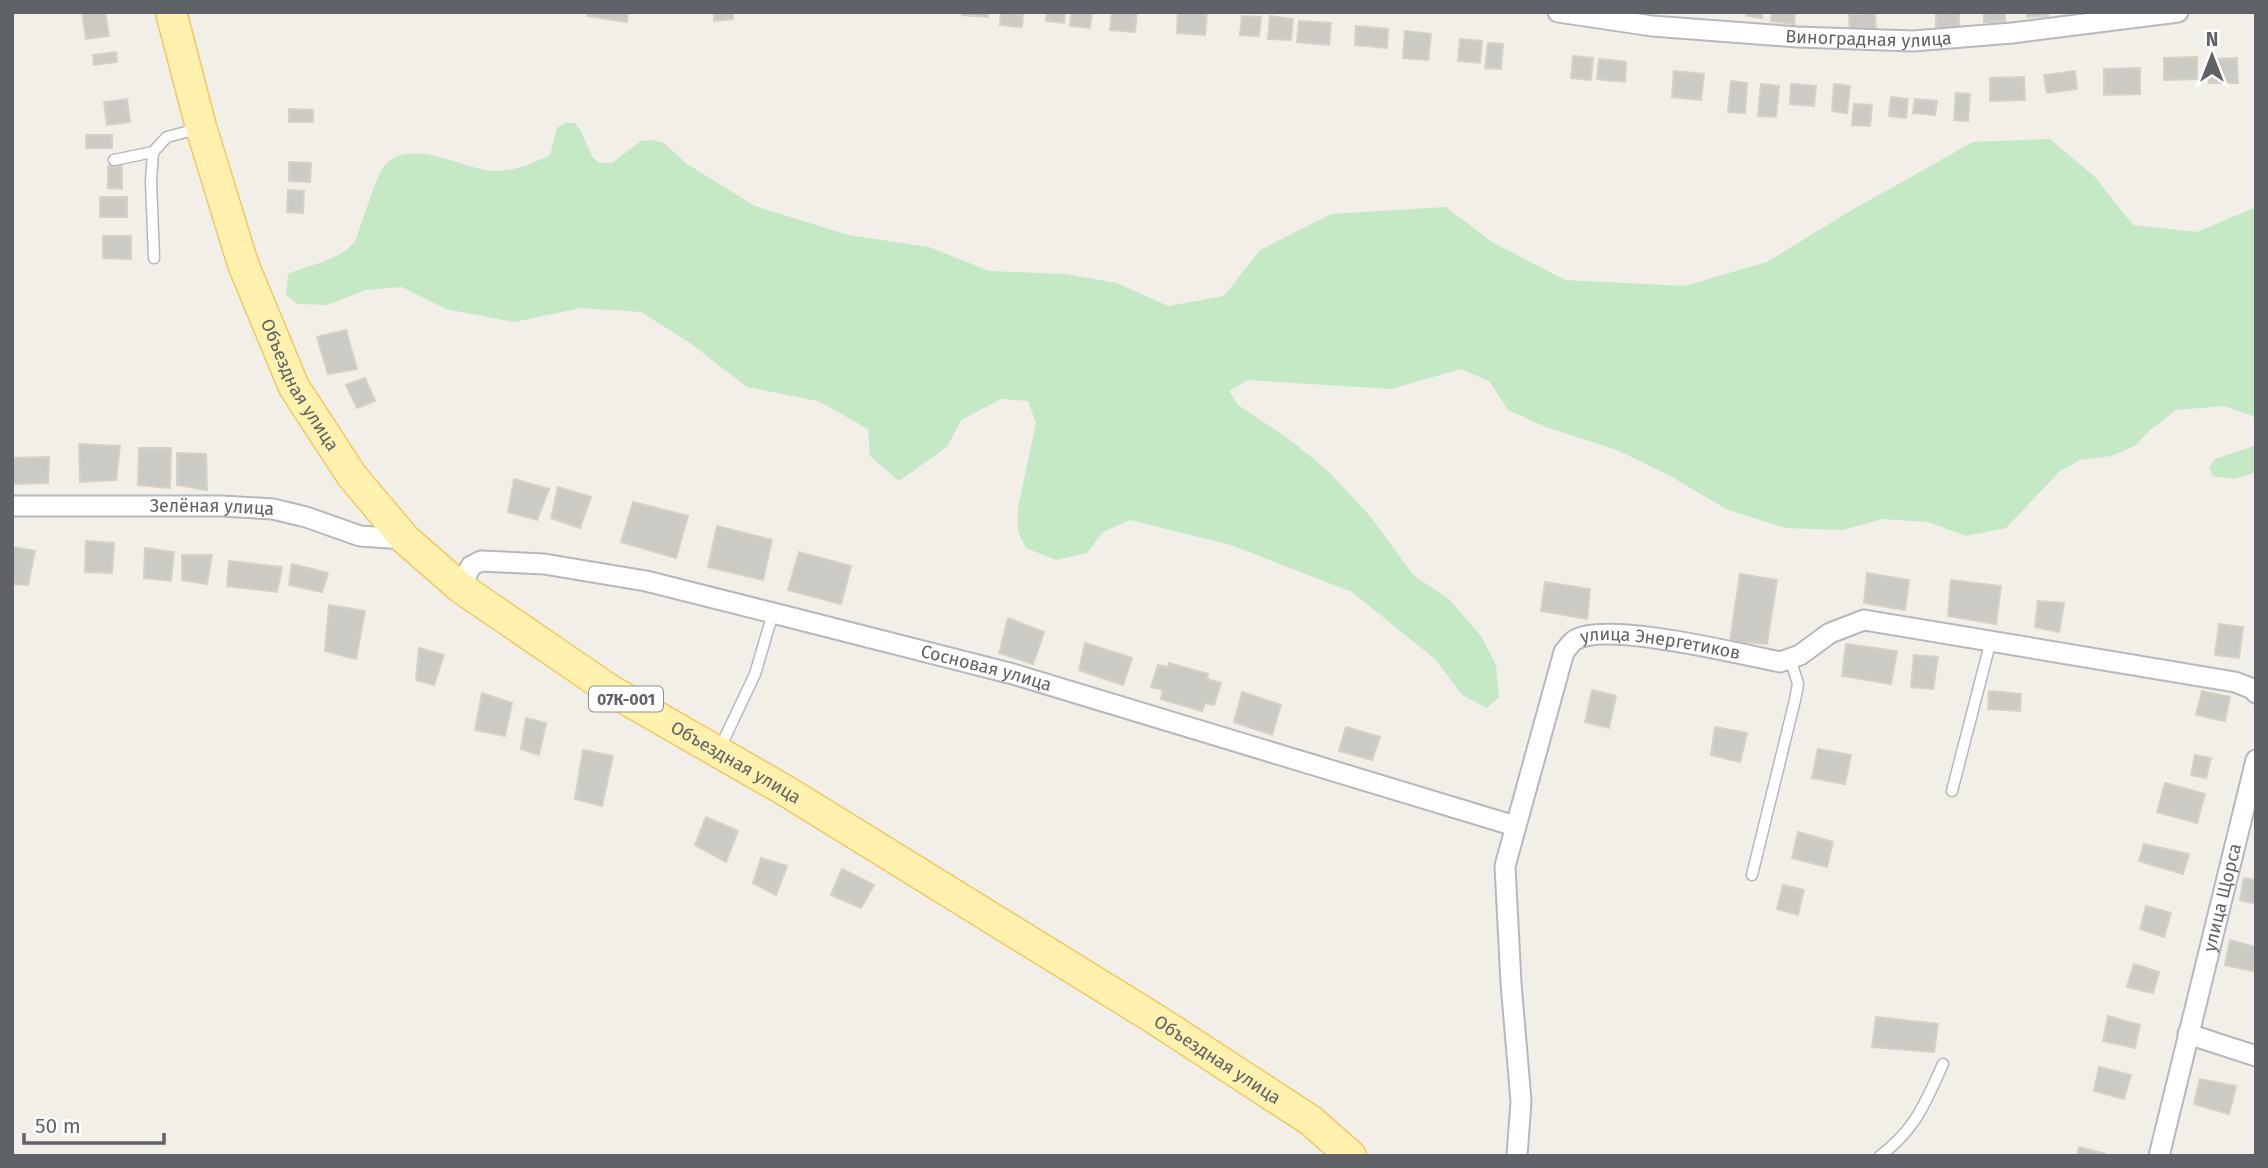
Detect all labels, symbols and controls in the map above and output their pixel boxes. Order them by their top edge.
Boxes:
north arrow [2177,21,2247,91]
street label: Виноградная улица [1785,25,1952,52]
text: N [2206,28,2218,51]
street label: Объездная улица [256,316,344,455]
street label: Зелёная улица [150,495,275,520]
street label: улица Энергетиков [1578,623,1742,664]
street label: Сосновая улица [918,640,1054,696]
road number: 07К-001 [589,686,663,712]
street label: Объездная улица [667,716,805,809]
street label: улица Щорса [2198,841,2246,954]
street label: Объездная улица [1150,1010,1285,1109]
scale bar [24,1102,164,1146]
text: 50 m [35,1113,81,1139]

